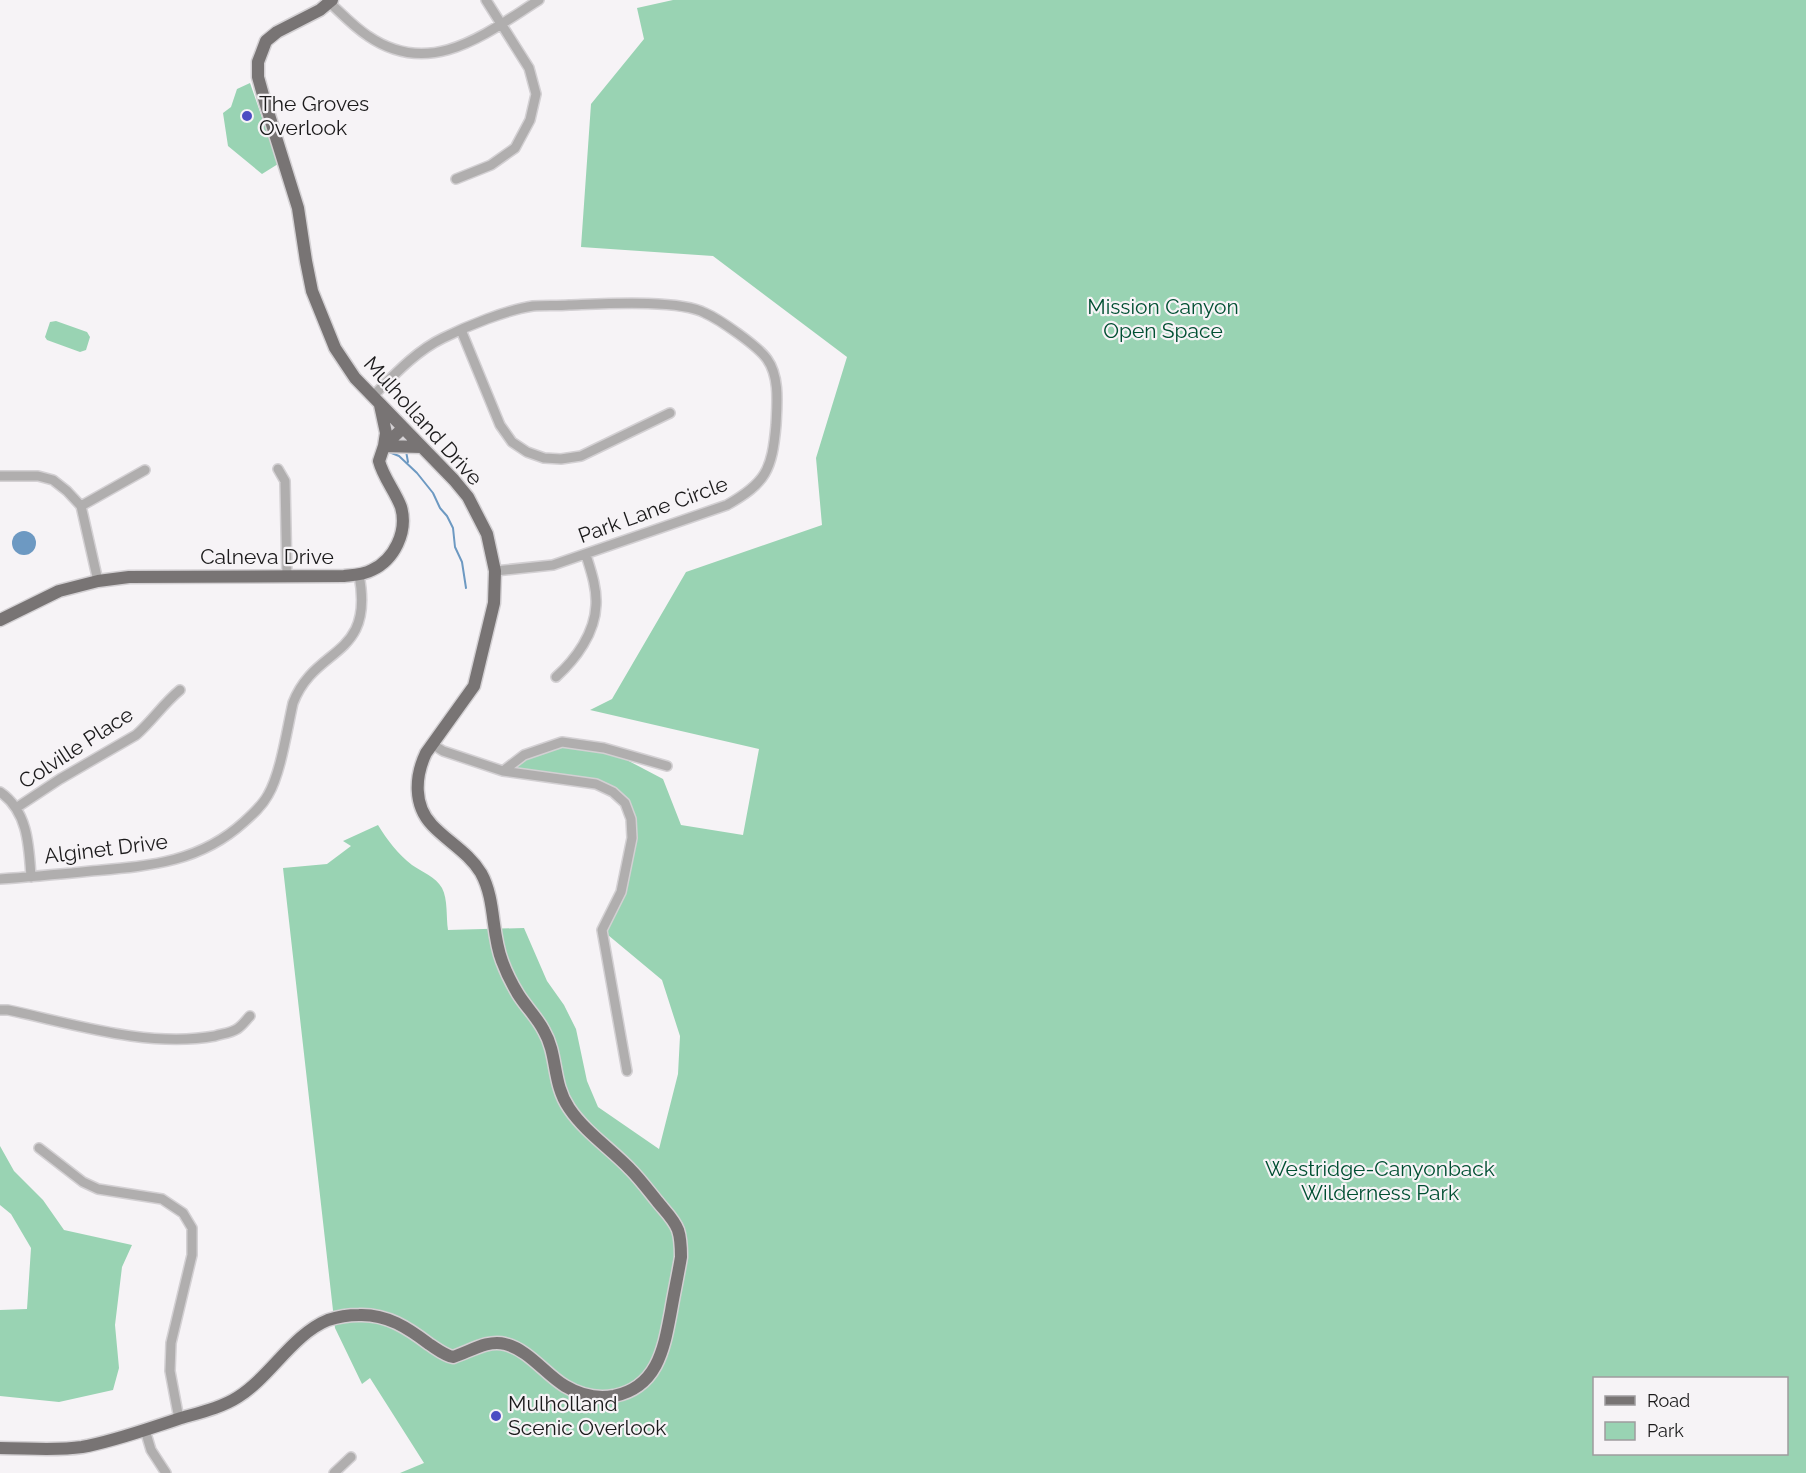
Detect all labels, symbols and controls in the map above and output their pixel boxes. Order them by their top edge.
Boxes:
place label: The Groves Overlook [259,91,369,140]
marker: The Groves Overlook [240,109,254,123]
park label: Mission Canyon Open Space [1087,294,1239,343]
street label: Mulholland Drive [359,351,488,490]
street label: Park Lane Circle [575,471,731,548]
street label: Calneva Drive [200,544,334,569]
street label: Colville Place [14,701,138,794]
street label: Alginet Drive [43,829,169,868]
park label: Westridge-Canyonback Wilderness Park [1265,1156,1495,1205]
legend [1593,1377,1788,1455]
text: Road [1647,1390,1690,1411]
place label: Mulholland Scenic Overlook [508,1391,666,1440]
marker: Mulholland Scenic Overlook [489,1409,503,1423]
text: Park [1647,1420,1684,1441]

